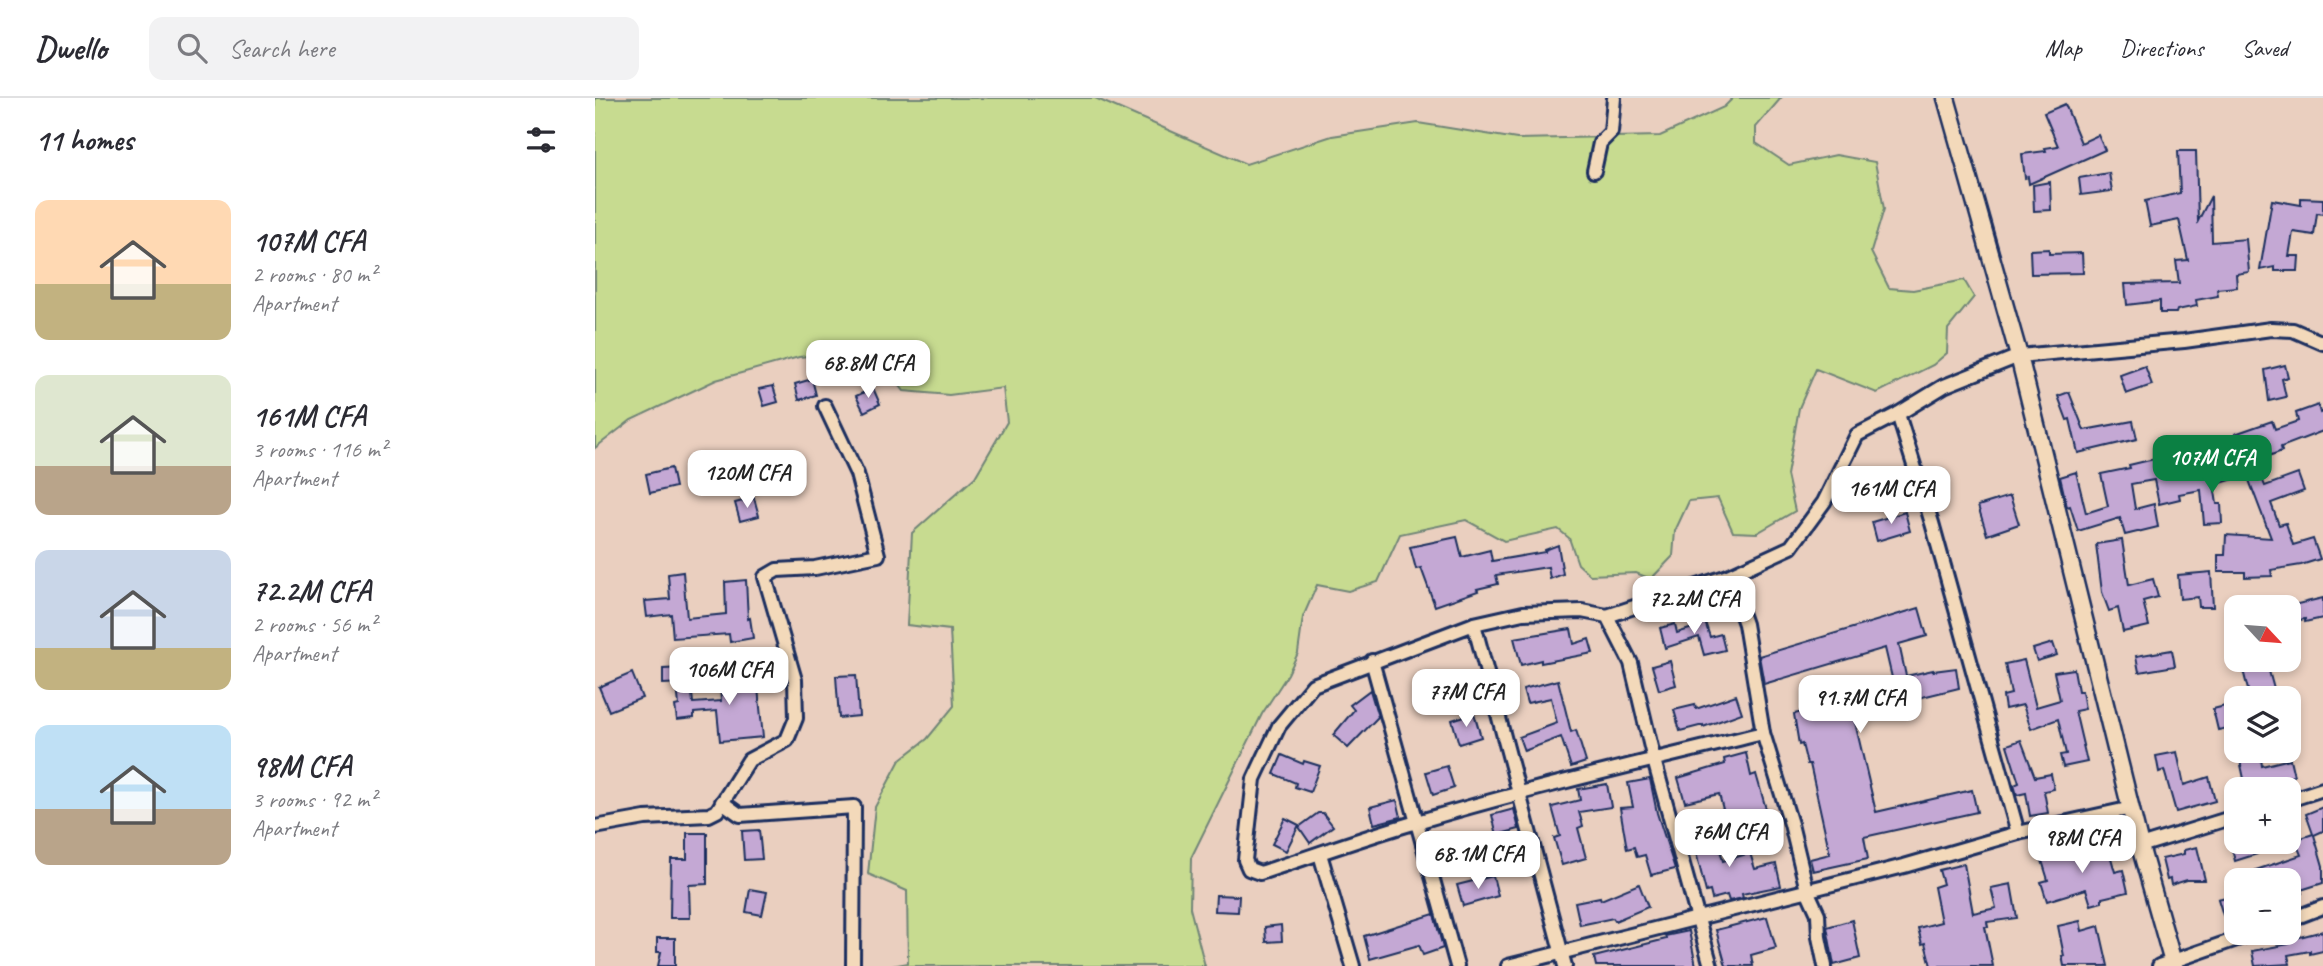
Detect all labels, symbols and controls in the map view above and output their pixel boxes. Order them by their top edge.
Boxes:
search box [149,17,639,80]
text: Dwello [35,27,107,69]
icon: search [173,29,211,67]
text: Search here [229,32,335,65]
text: Map [2045,33,2082,63]
text: Directions [2120,33,2203,63]
text: Saved [2241,33,2288,63]
text: 11 homes [35,121,133,159]
icon: filters [522,121,560,159]
text: 107M CFA [252,222,365,260]
icon: home [91,228,175,312]
text: 2 rooms · 80 m² [252,260,376,289]
text: Apartment [252,289,337,318]
pin: 68.8M CFA [788,341,948,400]
text: 68.8M CFA [822,348,914,377]
text: 161M CFA [252,397,366,435]
icon: home [91,403,175,487]
text: 3 rooms · 116 m² [252,435,387,464]
pin: 107M CFA [2140,436,2284,495]
text: 107M CFA [2169,443,2255,472]
pin: 120M CFA [675,450,819,510]
text: 120M CFA [704,458,790,487]
text: Apartment [252,464,337,493]
pin: 161M CFA [1819,466,1963,526]
text: 161M CFA [1847,474,1935,503]
text: 72.2M CFA [252,572,371,610]
pin: 72.2M CFA [1614,576,1774,636]
icon: home [91,578,175,662]
text: 72.2M CFA [1648,584,1740,613]
north arrow [2224,595,2301,672]
map controls [2224,595,2301,945]
text: 2 rooms · 56 m² [252,610,376,639]
text: Apartment [252,639,337,668]
pin: 106M CFA [657,648,801,707]
text: 106M CFA [685,655,773,684]
pin: 77M CFA [1401,670,1531,729]
pin: 91.7M CFA [1780,676,1940,735]
text: 77M CFA [1428,677,1504,706]
text: 91.7M CFA [1815,683,1905,712]
button: layers [2224,686,2301,763]
text: 98M CFA [252,747,351,785]
icon: home [91,753,175,837]
button: + [2224,777,2301,854]
text: 3 rooms · 92 m² [252,785,376,814]
pin: 76M CFA [1664,810,1794,869]
text: Apartment [252,814,337,843]
pin: 98M CFA [2017,816,2147,875]
text: 76M CFA [1691,817,1767,846]
text: 98M CFA [2044,823,2120,852]
pin: 68.1M CFA [1398,832,1558,891]
text: 68.1M CFA [1432,839,1524,868]
button: − [2224,868,2301,945]

